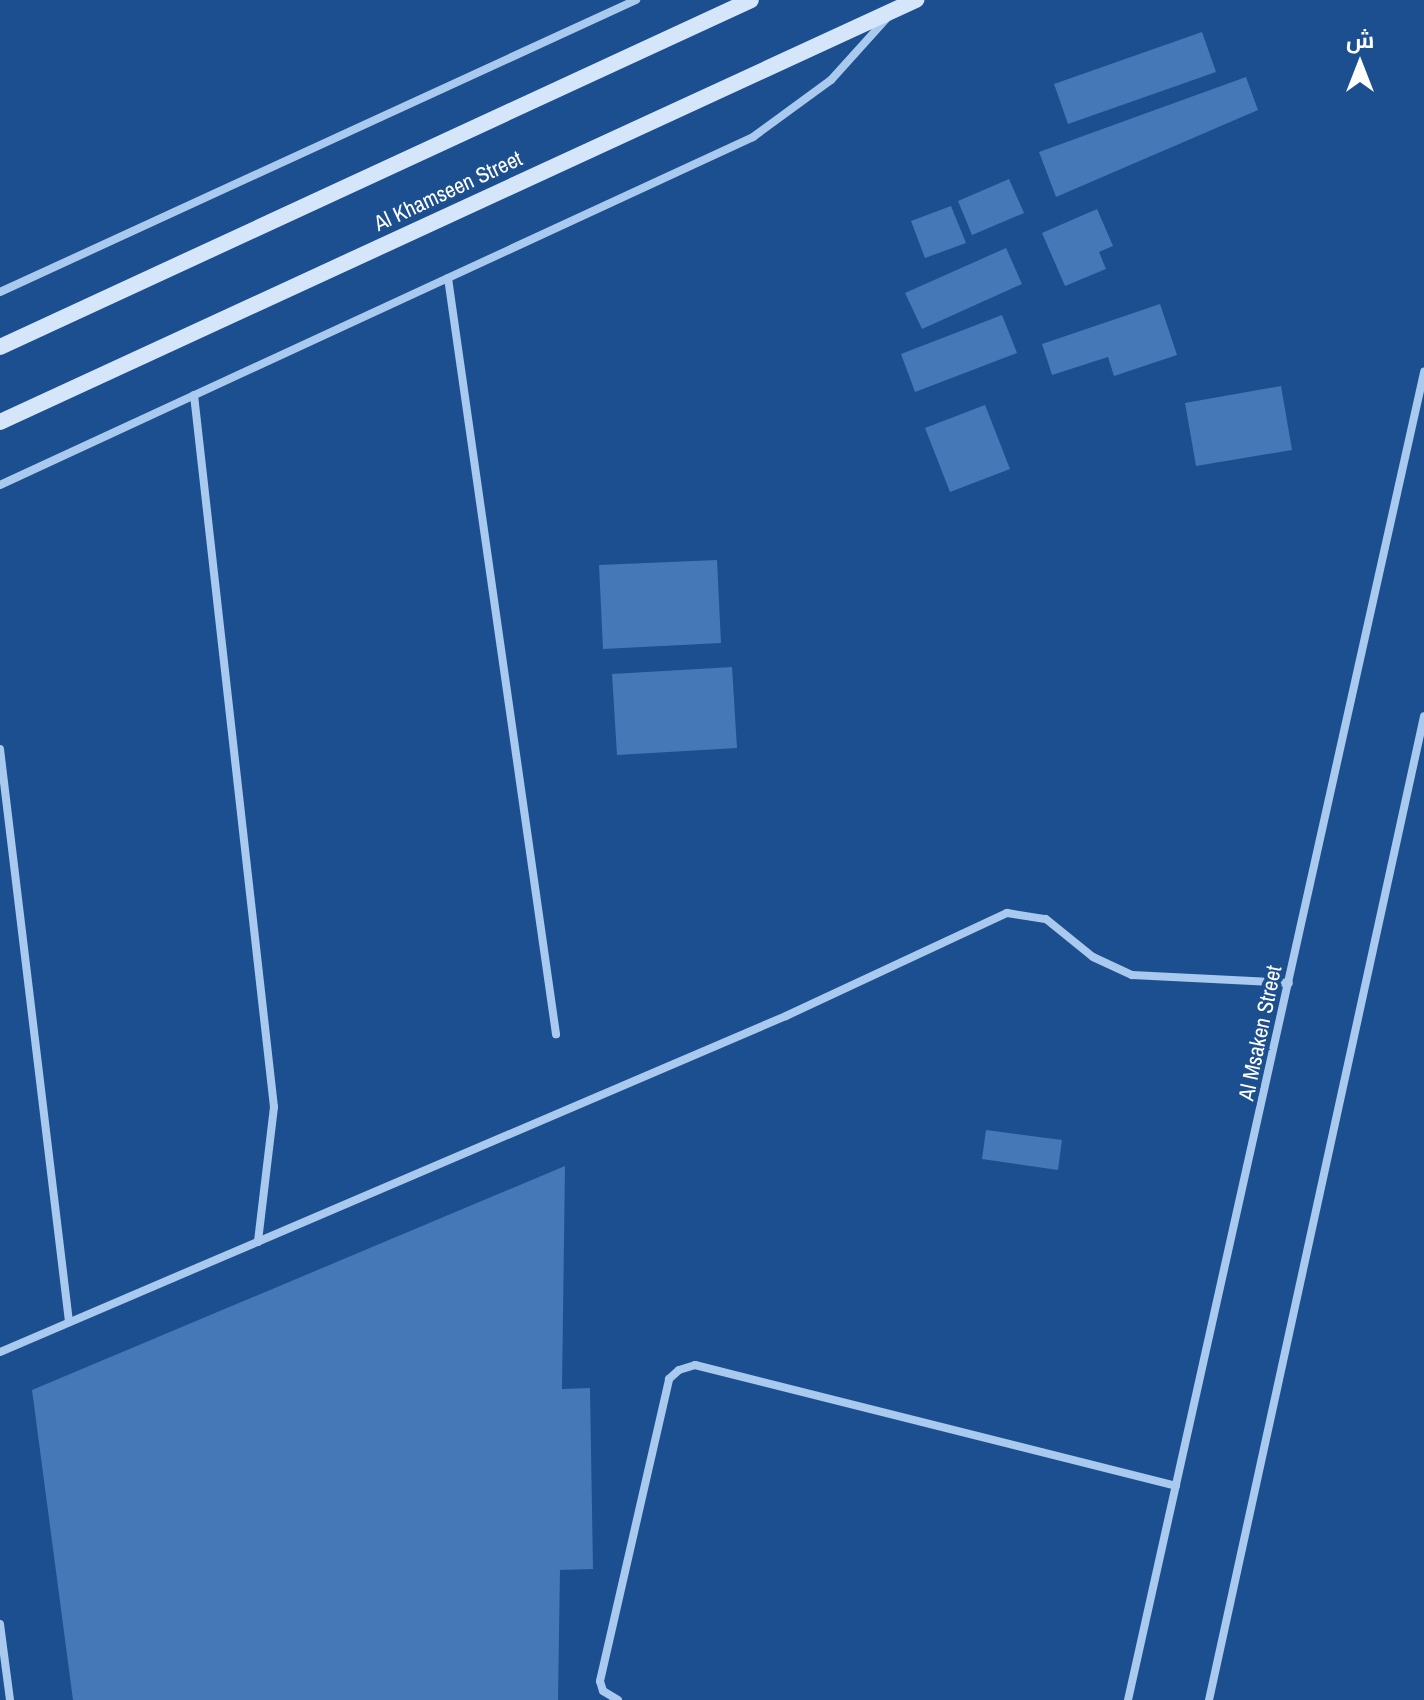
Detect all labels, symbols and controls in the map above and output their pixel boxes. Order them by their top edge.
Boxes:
north arrow [1320,24,1400,104]
text: ش [1346,25,1374,55]
street label: Al Khamseen Street [370,145,526,237]
street label: Al Msaken Street [1233,963,1287,1103]

